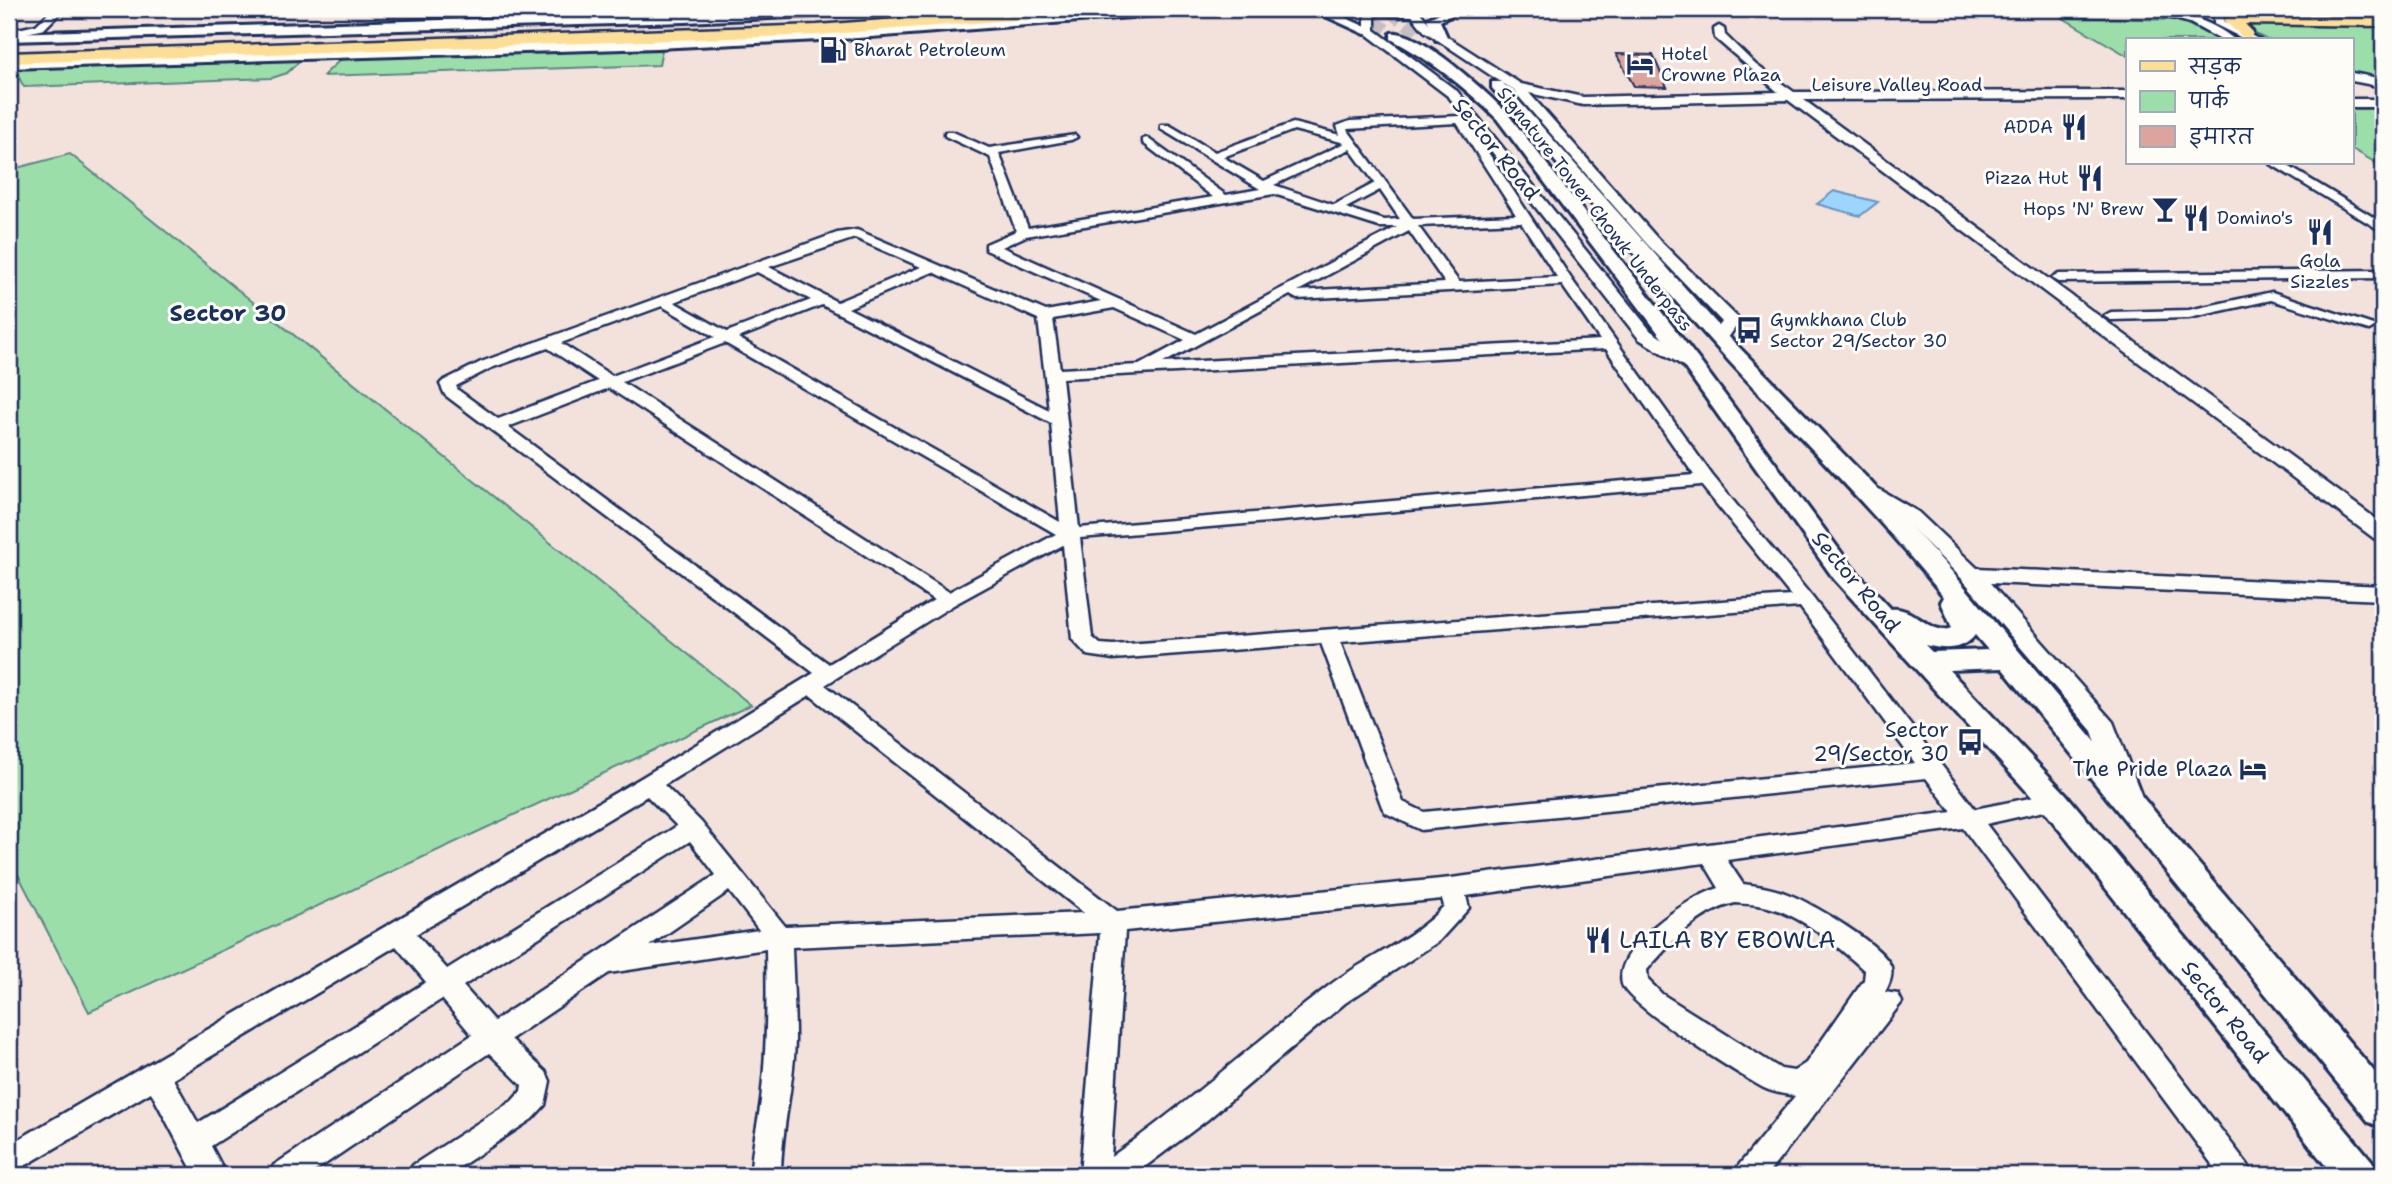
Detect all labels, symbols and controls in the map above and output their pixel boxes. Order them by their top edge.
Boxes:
fuel station icon: Bharat Petroleum [818,35,848,65]
place label: Bharat Petroleum [854,38,1006,62]
legend [2126,38,2354,164]
place label: Hotel Crowne Plaza [1661,42,1781,87]
hotel icon: Hotel Crowne Plaza [1625,49,1655,79]
text: सड़क [2188,53,2242,81]
street label: Leisure Valley Road [1812,73,1982,97]
street label: Signature Tower Chowk Underpass [1492,82,1698,336]
text: पार्क [2188,84,2230,115]
street label: Sector Road [1446,92,1546,206]
restaurant icon: ADDA [2059,112,2089,142]
place label: ADDA [2003,115,2053,139]
text: इमारत [2189,123,2255,151]
restaurant icon: Pizza Hut [2075,163,2105,193]
place label: Pizza Hut [1985,166,2069,190]
bar icon: Hops 'N' Brew [2150,194,2180,224]
place label: Hops 'N' Brew [2023,197,2144,221]
restaurant icon: Domino's [2181,203,2211,233]
place label: Domino's [2217,206,2293,230]
restaurant icon: Gola Sizzles [2305,217,2335,247]
place label: Gola Sizzles [2290,249,2350,294]
district label: Sector 30 [170,298,286,328]
place label: Gymkhana Club Sector 29/Sector 30 [1770,308,1947,353]
bus stop icon: Gymkhana Club Sector 29/Sector 30 [1734,315,1764,345]
street label: Sector Road [1805,526,1907,638]
place label: Sector 29/Sector 30 [1813,716,1949,768]
bus stop icon: Sector 29/Sector 30 [1955,727,1985,757]
hotel icon: The Pride Plaza [2238,754,2268,784]
place label: The Pride Plaza [2073,755,2232,783]
place label: LAILA BY EBOWLA [1619,924,1836,956]
restaurant icon: LAILA BY EBOWLA [1583,925,1613,955]
street label: Sector Road [2175,955,2275,1069]

